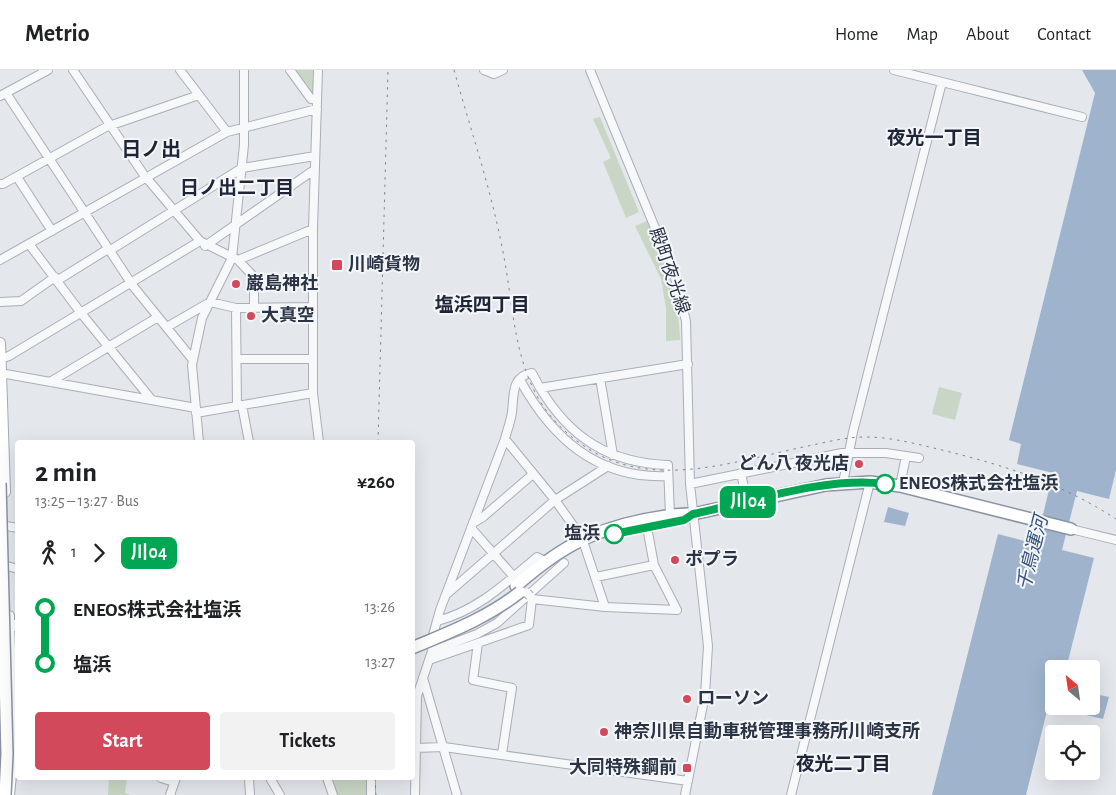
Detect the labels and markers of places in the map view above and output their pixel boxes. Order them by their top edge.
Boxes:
place label: 川崎貨物 [348,254,420,274]
marker: 川崎貨物 [330,258,344,272]
place label: 巌島神社 [246,273,318,293]
marker: 巌島神社 [230,278,242,290]
place label: 大真空 [261,306,315,325]
marker: 大真空 [245,310,257,322]
place label: どん八 夜光店 [738,453,849,473]
marker: どん八 夜光店 [853,458,865,470]
place label: ENEOS株式会社塩浜 [899,473,1058,493]
marker: ENEOS株式会社塩浜 [875,474,895,494]
place label: 塩浜 [564,523,600,543]
marker: 塩浜 [604,524,624,544]
place label: ポプラ [685,550,739,569]
marker: ポプラ [669,554,681,566]
place label: ローソン [697,690,769,708]
marker: ローソン [681,693,693,705]
place label: 神奈川県自動車税管理事務所川崎支所 [614,721,920,741]
marker: 神奈川県自動車税管理事務所川崎支所 [598,726,610,738]
place label: 大同特殊鋼前 [569,757,677,777]
marker: 大同特殊鋼前 [681,762,693,774]

